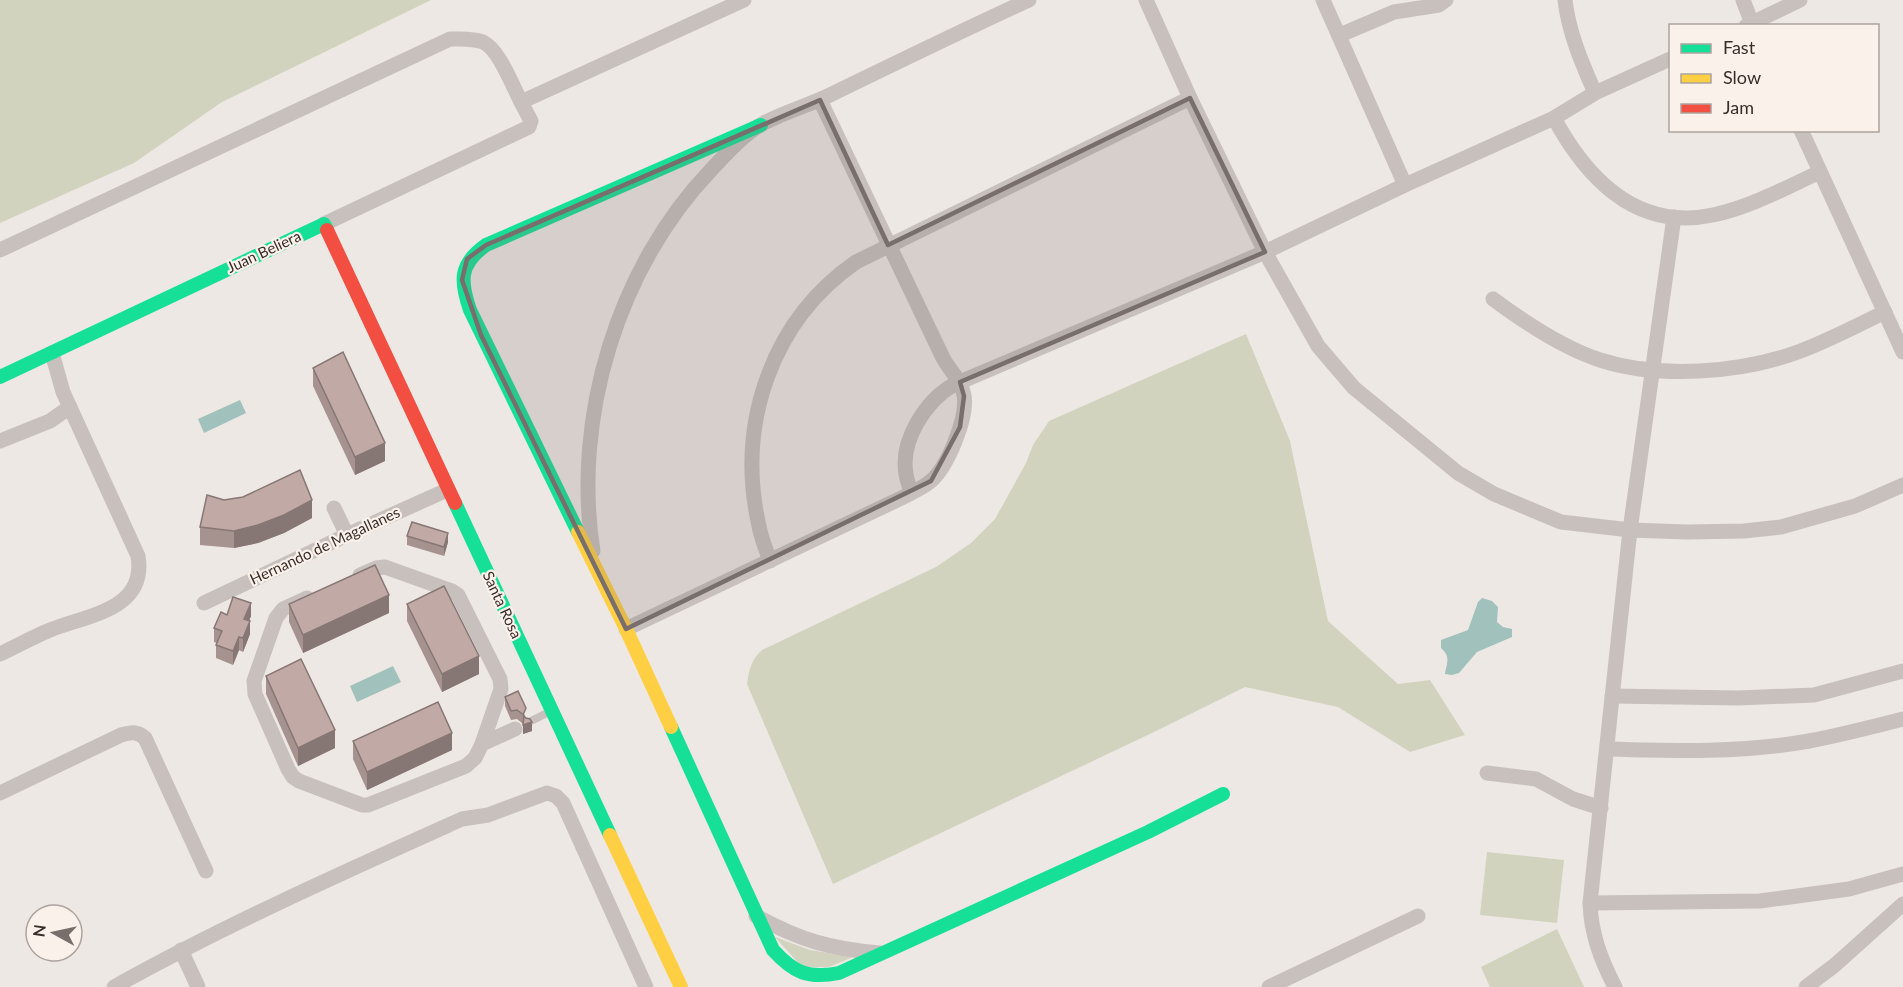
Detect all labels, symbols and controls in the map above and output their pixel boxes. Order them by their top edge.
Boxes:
legend [1669,24,1879,132]
text: Fast [1723,36,1756,58]
text: Slow [1723,66,1761,88]
text: Jam [1723,96,1754,118]
street label: Juan Beliera [224,226,303,276]
street label: Hernando de Magallanes [247,502,402,588]
street label: Santa Rosa [480,568,526,641]
north arrow [24,903,84,963]
text: N [28,923,49,938]

